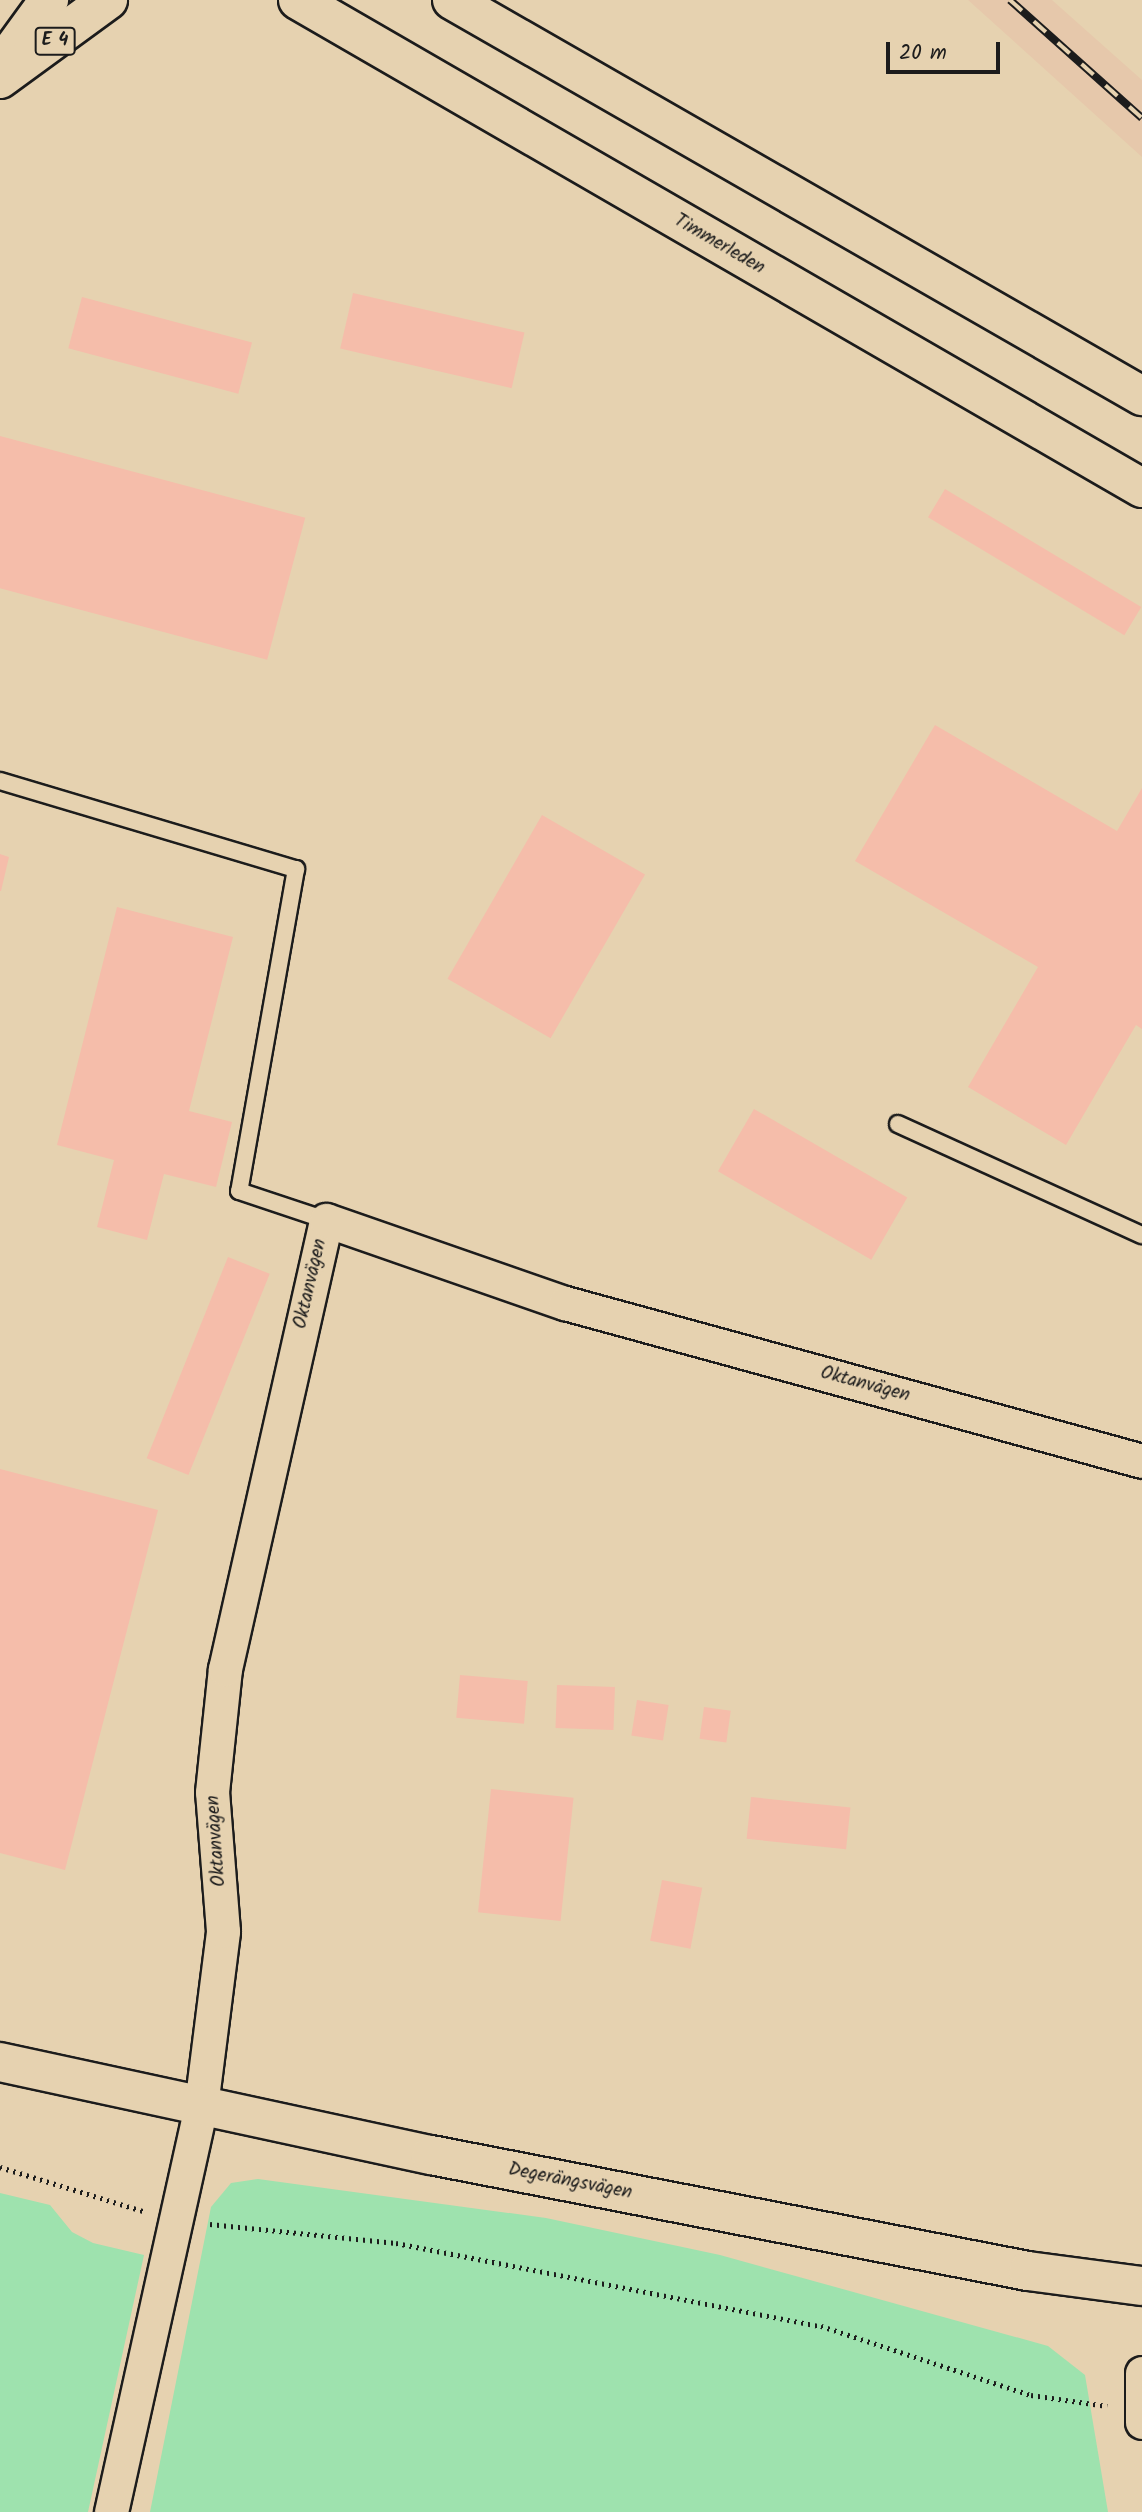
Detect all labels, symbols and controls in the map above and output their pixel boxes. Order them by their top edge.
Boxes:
road number: E 4 [34,26,76,56]
scale bar [890,28,1004,72]
text: 20 m [899,37,947,70]
street label: Timmerleden [670,210,768,280]
street label: Oktanvägen [290,1237,332,1331]
street label: Oktanvägen [818,1362,912,1408]
street label: Oktanvägen [202,1794,232,1888]
street label: Degerängsvägen [506,2159,634,2205]

